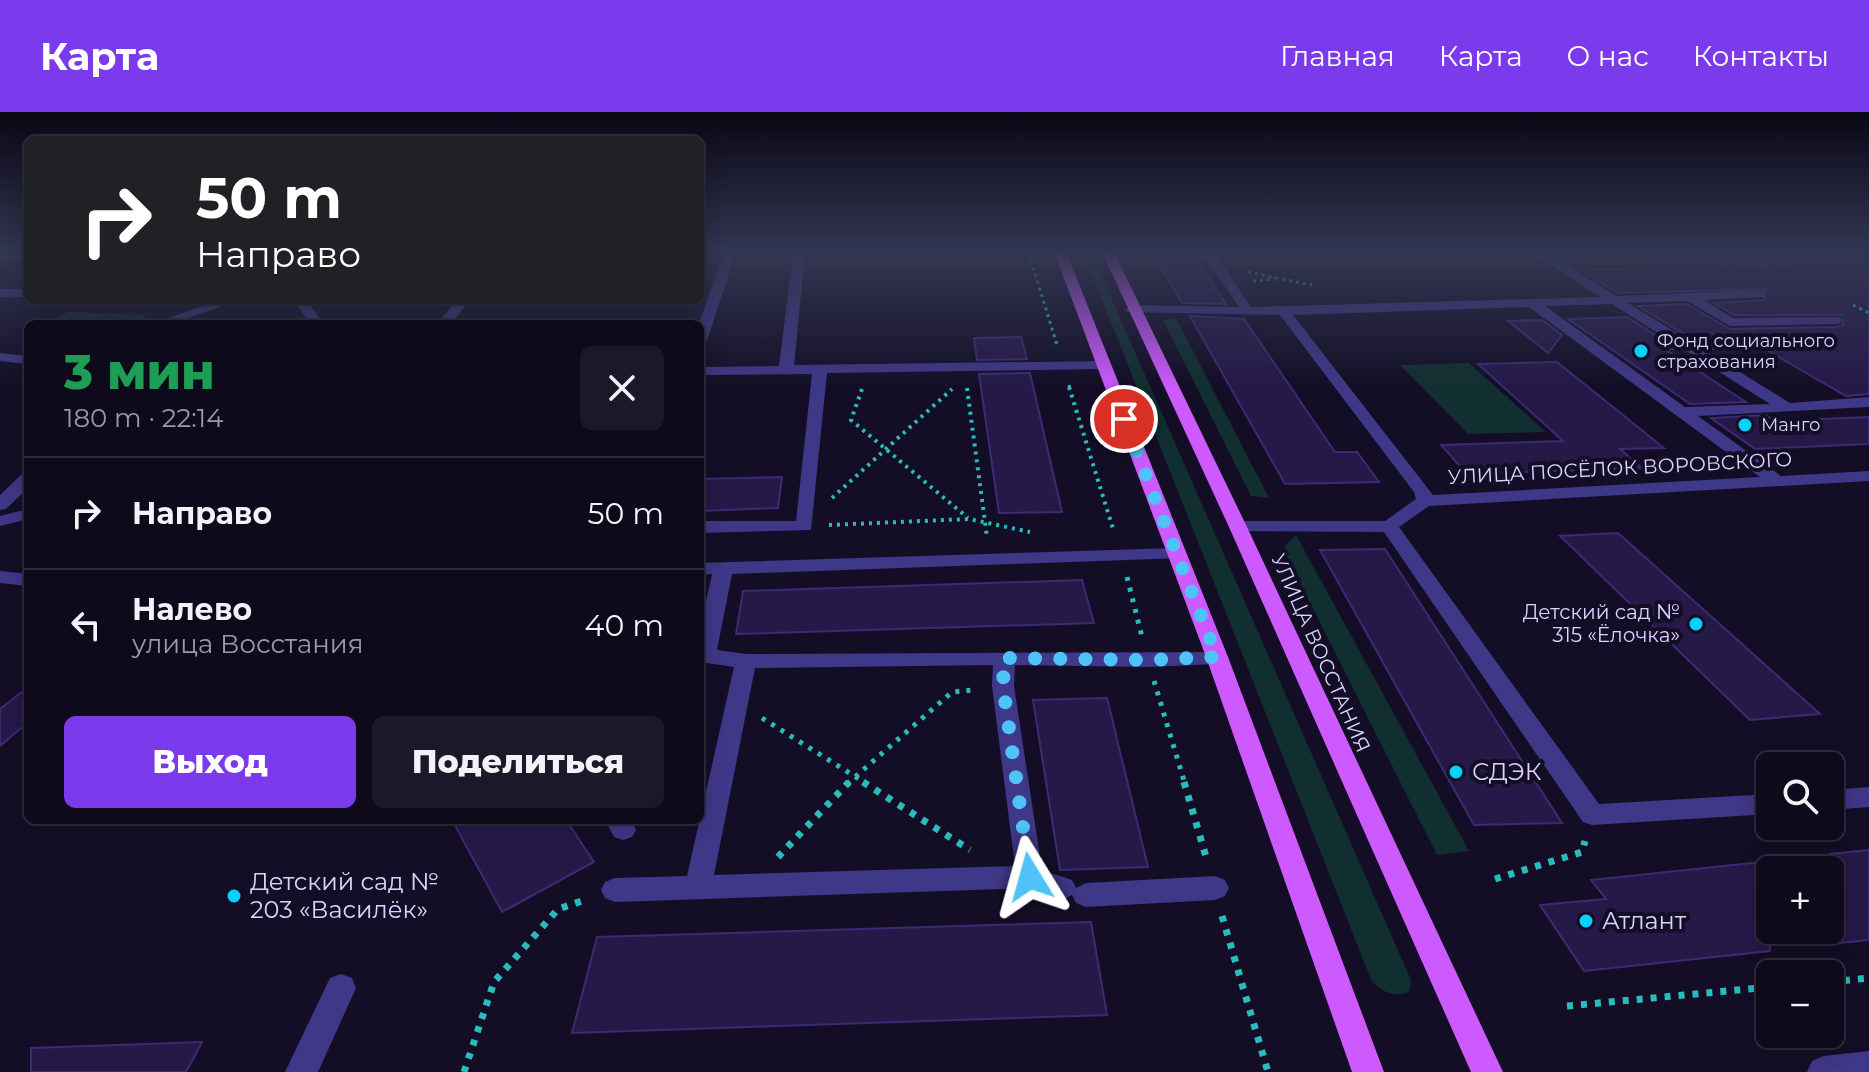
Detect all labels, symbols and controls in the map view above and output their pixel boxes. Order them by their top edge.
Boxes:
text: Карта [40,33,159,80]
text: Главная [1280,39,1395,73]
text: Карта [1439,39,1523,73]
text: О нас [1567,39,1649,73]
text: Контакты [1693,39,1829,73]
text: 50 m [196,164,342,232]
icon: right [64,168,168,272]
text: Направо [196,232,361,276]
place label: Фонд социального страхования [1657,330,1835,373]
marker: Фонд социального страхования [1632,342,1650,360]
text: 3 мин [64,343,215,401]
button: close [580,346,664,430]
pin [1090,385,1158,453]
icon: arrive [1102,397,1146,441]
text: 180 m · 22:14 [64,402,223,434]
place label: Манго [1761,414,1821,436]
marker: Манго [1736,416,1754,434]
street label: УЛИЦА ПОСЁЛОК ВОРОВСКОГО [1447,447,1793,489]
icon: right [64,491,108,535]
text: Направо [132,495,272,532]
text: 50 m [587,495,664,532]
street label: УЛИЦА ВОССТАНИЯ [1266,550,1376,756]
text: Налево [132,591,252,628]
place label: Детский сад № 315 «Ёлочка» [1523,600,1680,647]
icon: left [64,603,108,647]
text: 40 m [585,607,664,644]
marker: Детский сад № 315 «Ёлочка» [1687,615,1705,633]
text: улица Восстания [132,628,363,660]
button: Выход [64,716,356,808]
button: Поделиться [372,716,664,808]
map controls [1756,752,1844,1048]
button: search [1756,752,1844,840]
place label: СДЭК [1472,757,1542,786]
marker: СДЭК [1447,763,1465,781]
position arrow [988,835,1072,919]
button: + [1756,856,1844,944]
place label: Детский сад № 203 «Василёк» [250,867,439,924]
marker: Детский сад № 203 «Василёк» [225,887,243,905]
place label: Атлант [1602,906,1687,935]
marker: Атлант [1577,912,1595,930]
button: − [1756,960,1844,1048]

